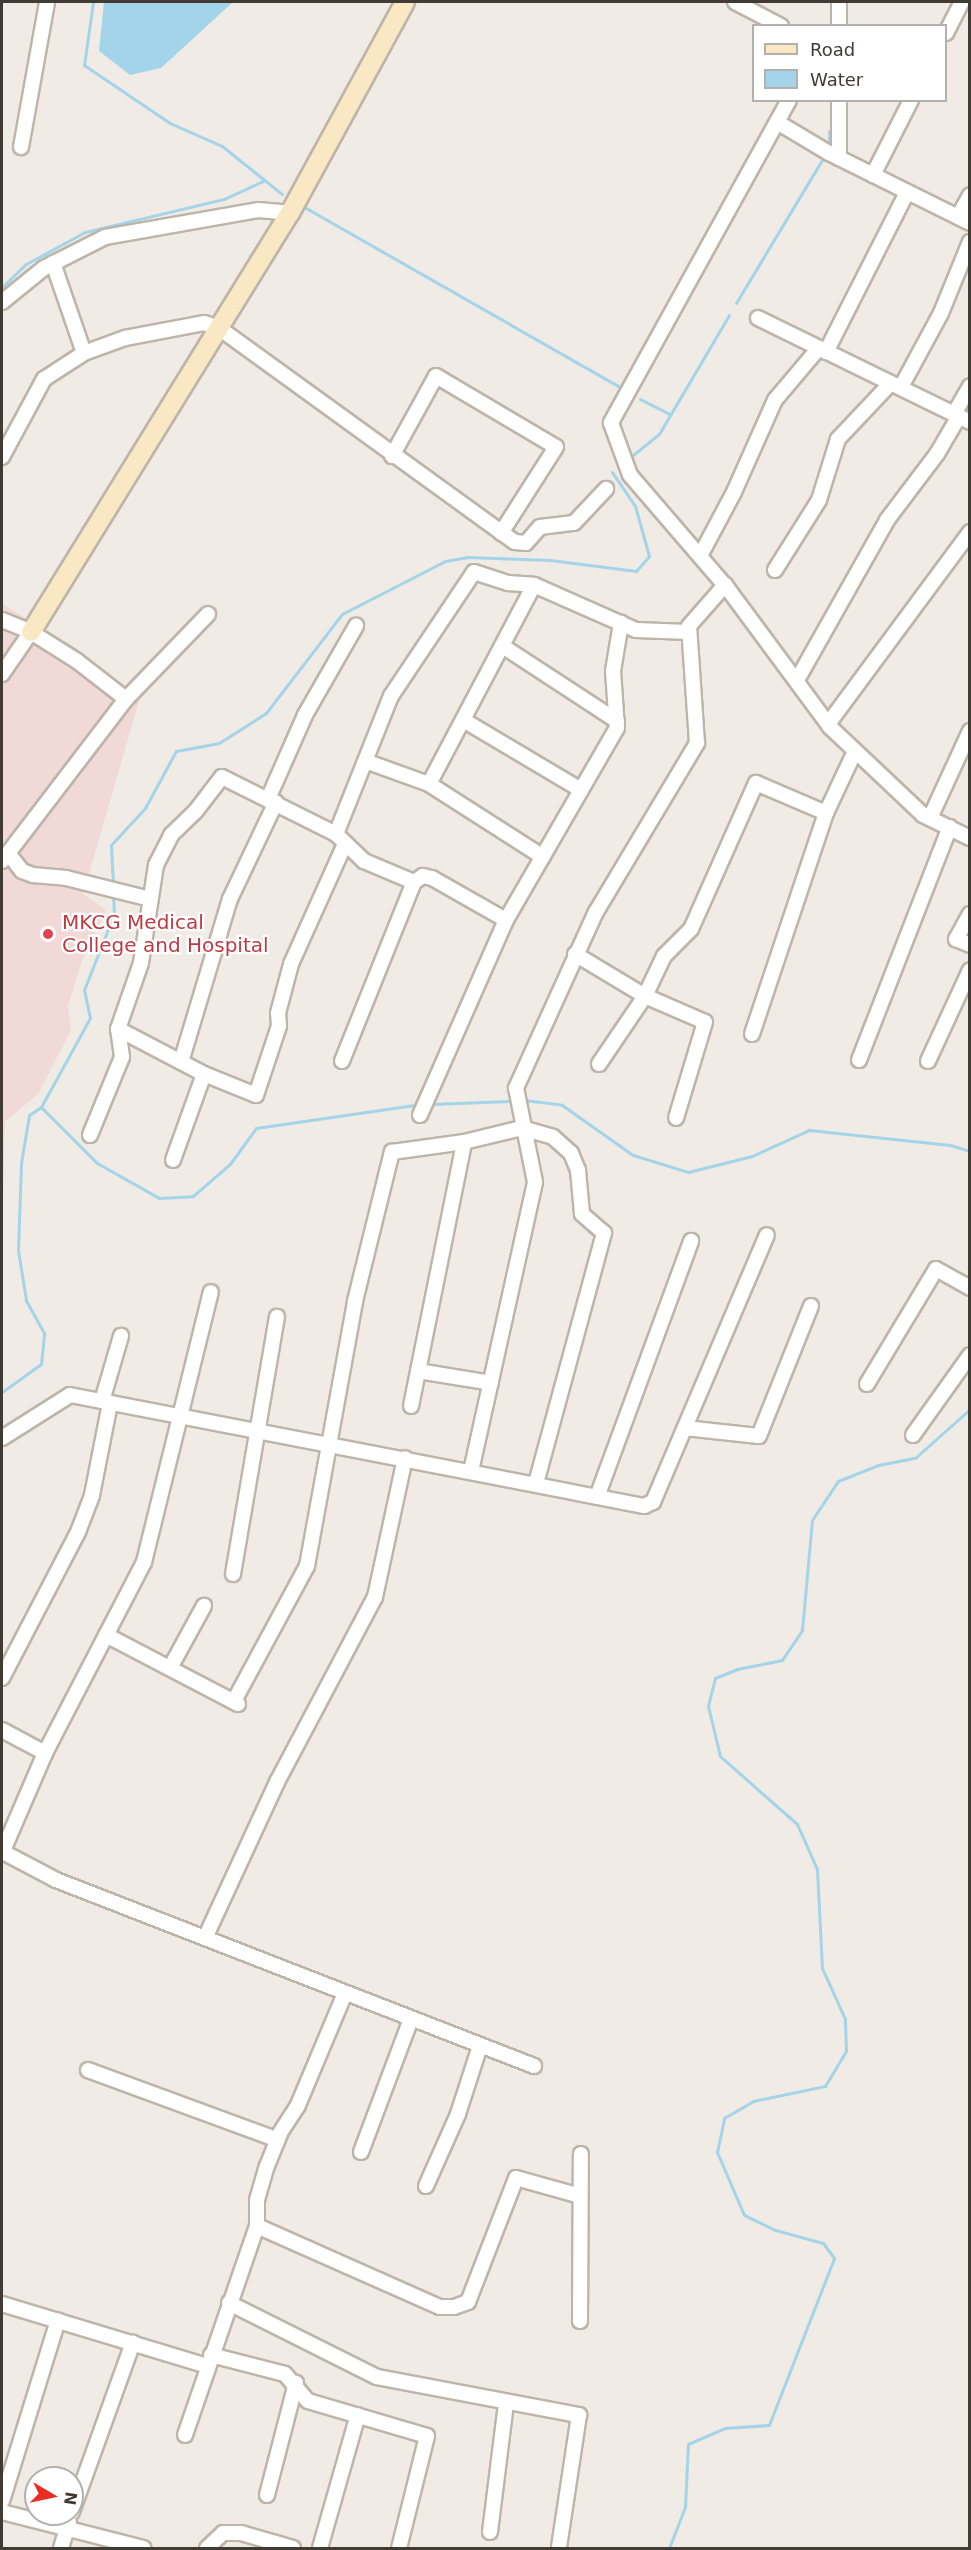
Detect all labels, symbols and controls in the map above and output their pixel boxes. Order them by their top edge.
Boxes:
legend [752,24,947,102]
text: Road [810,39,855,60]
text: Water [810,69,863,90]
place label: MKCG Medical College and Hospital [62,910,269,957]
marker: MKCG Medical College and Hospital [39,925,57,943]
north arrow [24,2466,84,2526]
text: N [60,2490,81,2507]

